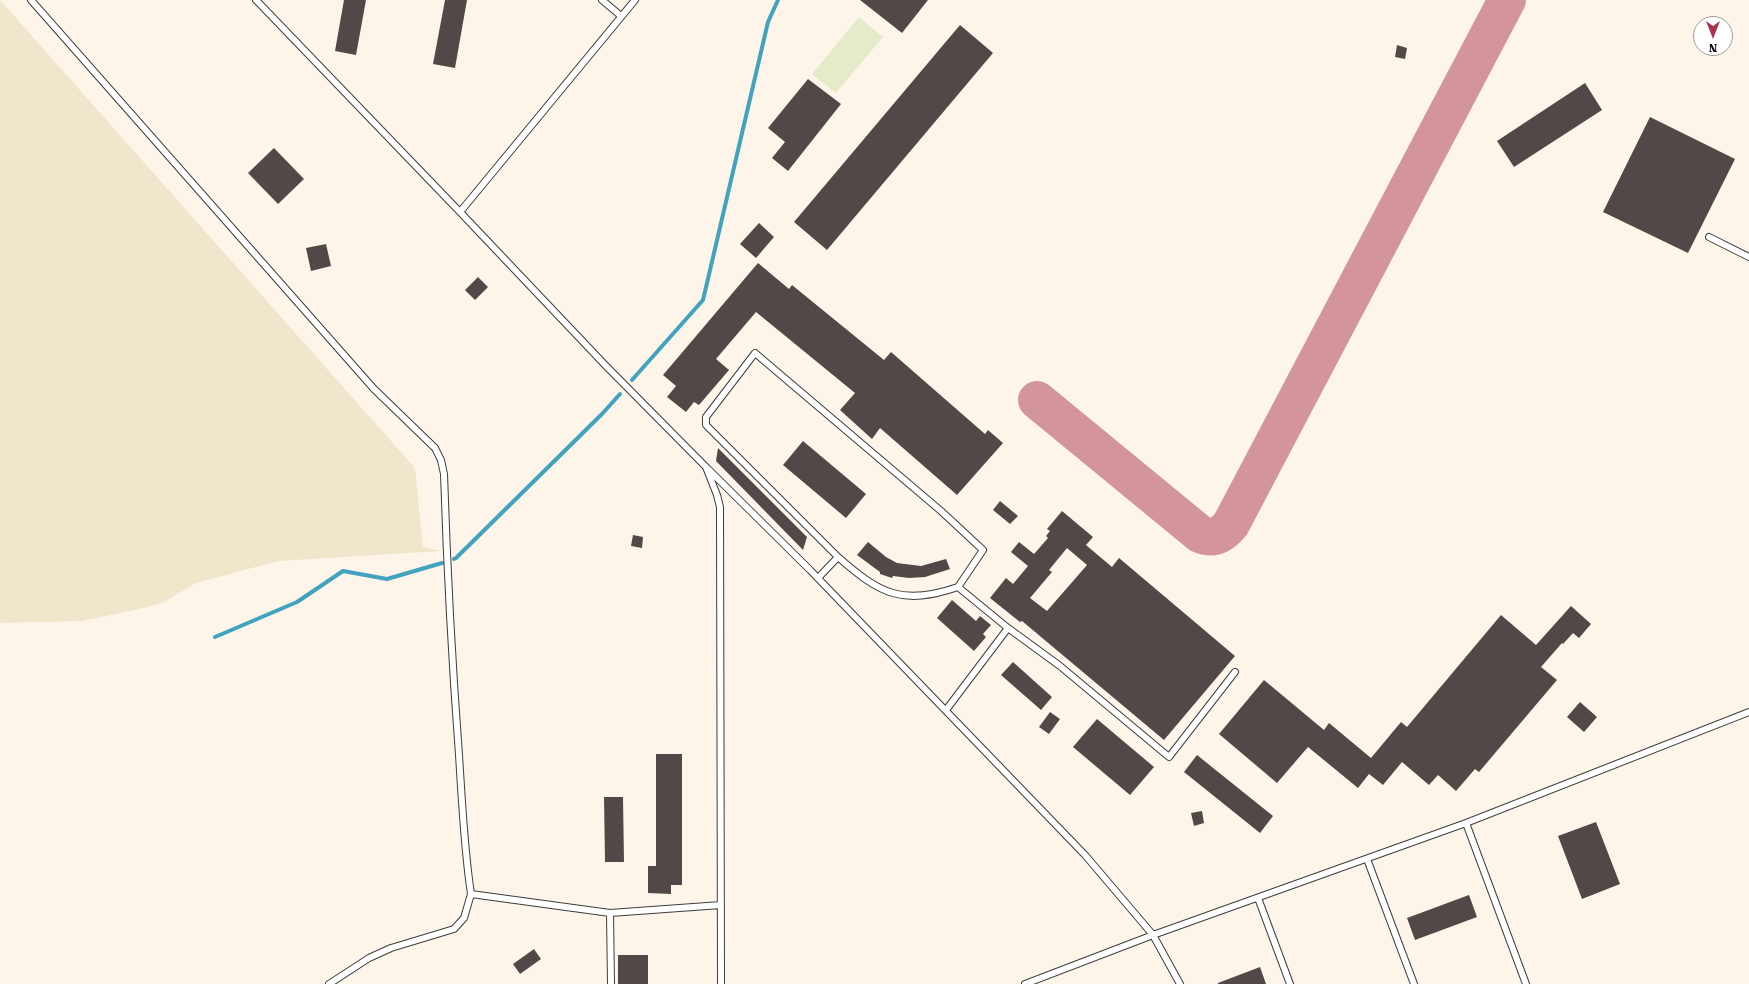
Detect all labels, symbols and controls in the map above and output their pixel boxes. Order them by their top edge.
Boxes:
north arrow [1693,16,1733,56]
text: N [1709,41,1717,54]

